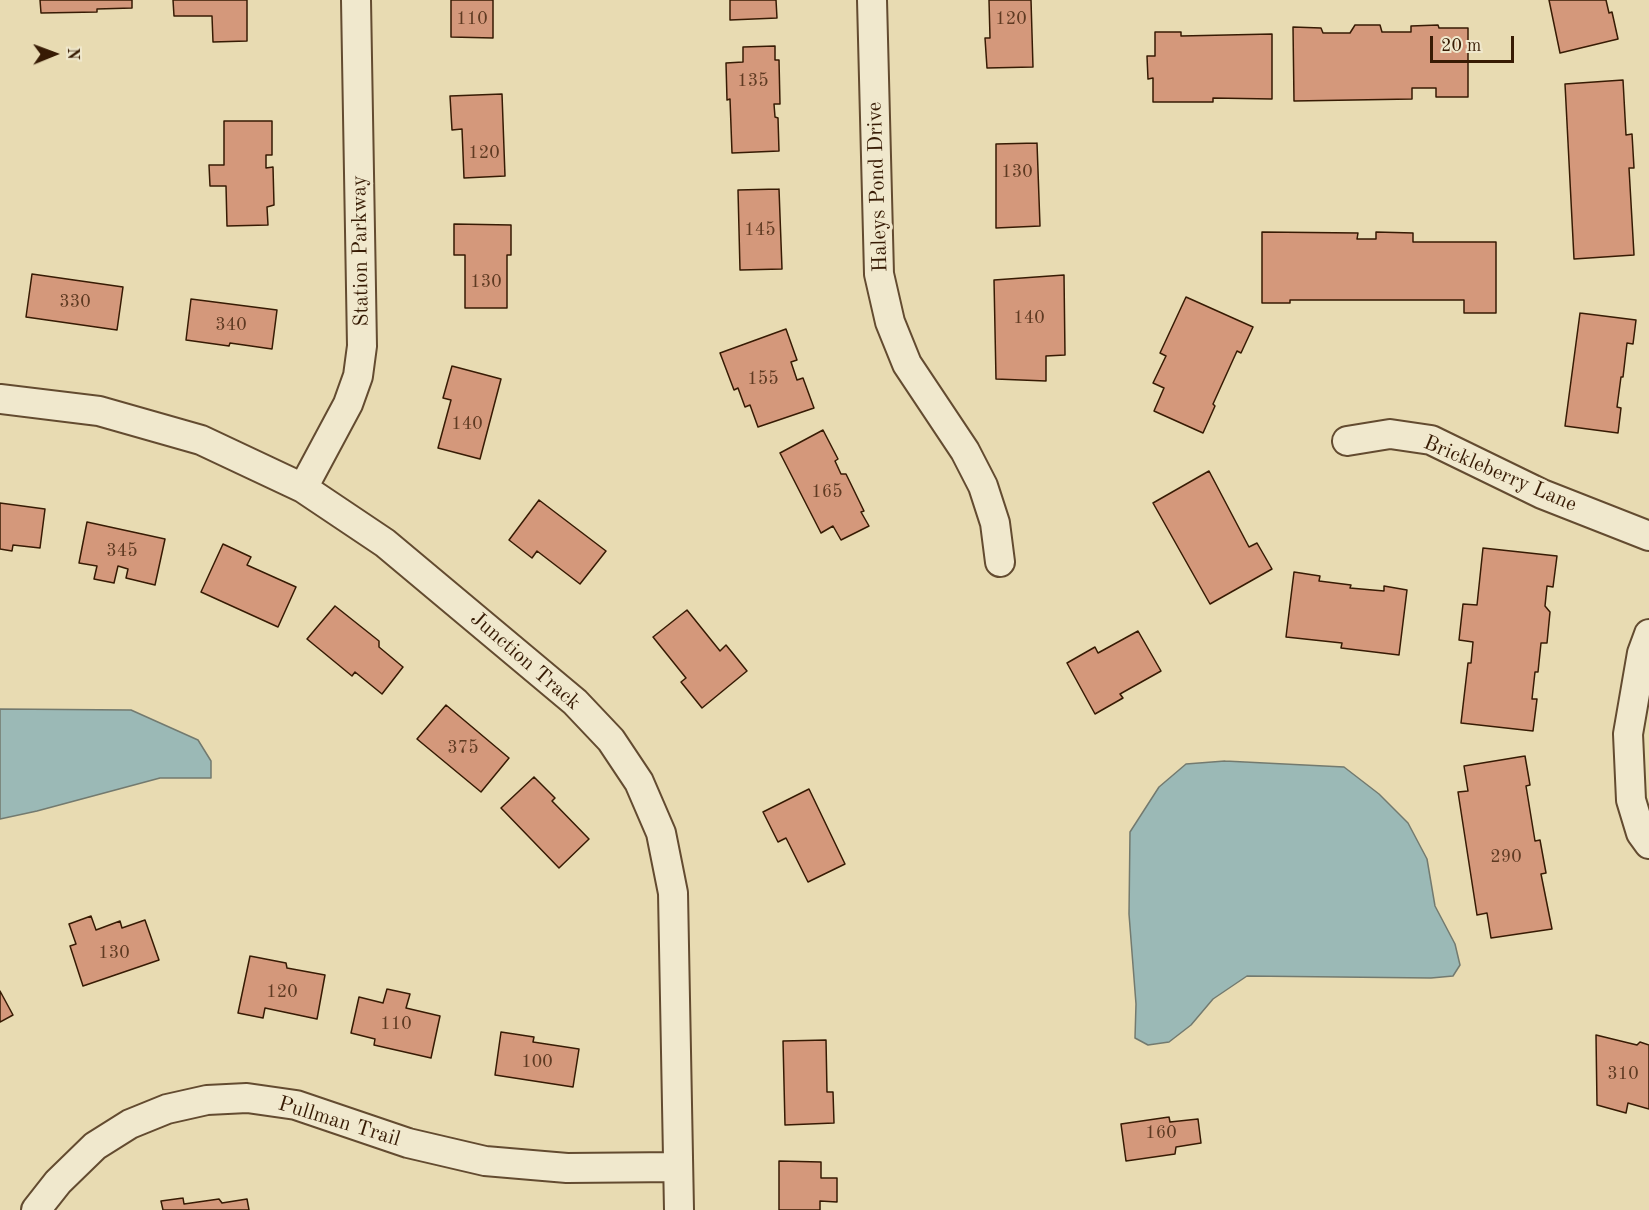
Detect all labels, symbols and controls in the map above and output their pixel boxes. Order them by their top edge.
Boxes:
house number: 110 [456,8,488,30]
house number: 120 [995,8,1027,30]
north arrow [24,24,84,84]
scale bar [1433,24,1517,62]
text: 20 m [1441,37,1481,55]
text: N [64,47,80,60]
house number: 135 [737,70,769,92]
street label: Haleys Pond Drive [862,101,894,273]
house number: 120 [468,142,500,164]
house number: 130 [1001,161,1033,183]
street label: Station Parkway [347,175,375,327]
house number: 145 [744,219,776,241]
house number: 130 [470,271,502,293]
house number: 330 [59,291,91,313]
house number: 140 [1013,307,1045,329]
house number: 340 [215,314,247,336]
house number: 155 [747,368,779,390]
house number: 140 [451,413,483,435]
street label: Brickleberry Lane [1419,430,1581,518]
house number: 165 [811,481,843,503]
house number: 345 [106,540,138,562]
street label: Junction Track [465,606,585,716]
house number: 375 [447,737,479,759]
house number: 290 [1490,846,1522,868]
house number: 130 [98,942,130,964]
house number: 120 [266,981,298,1003]
house number: 110 [380,1013,412,1035]
house number: 100 [521,1051,553,1073]
house number: 310 [1607,1063,1639,1085]
street label: Pullman Trail [275,1091,403,1153]
house number: 160 [1145,1122,1177,1144]

